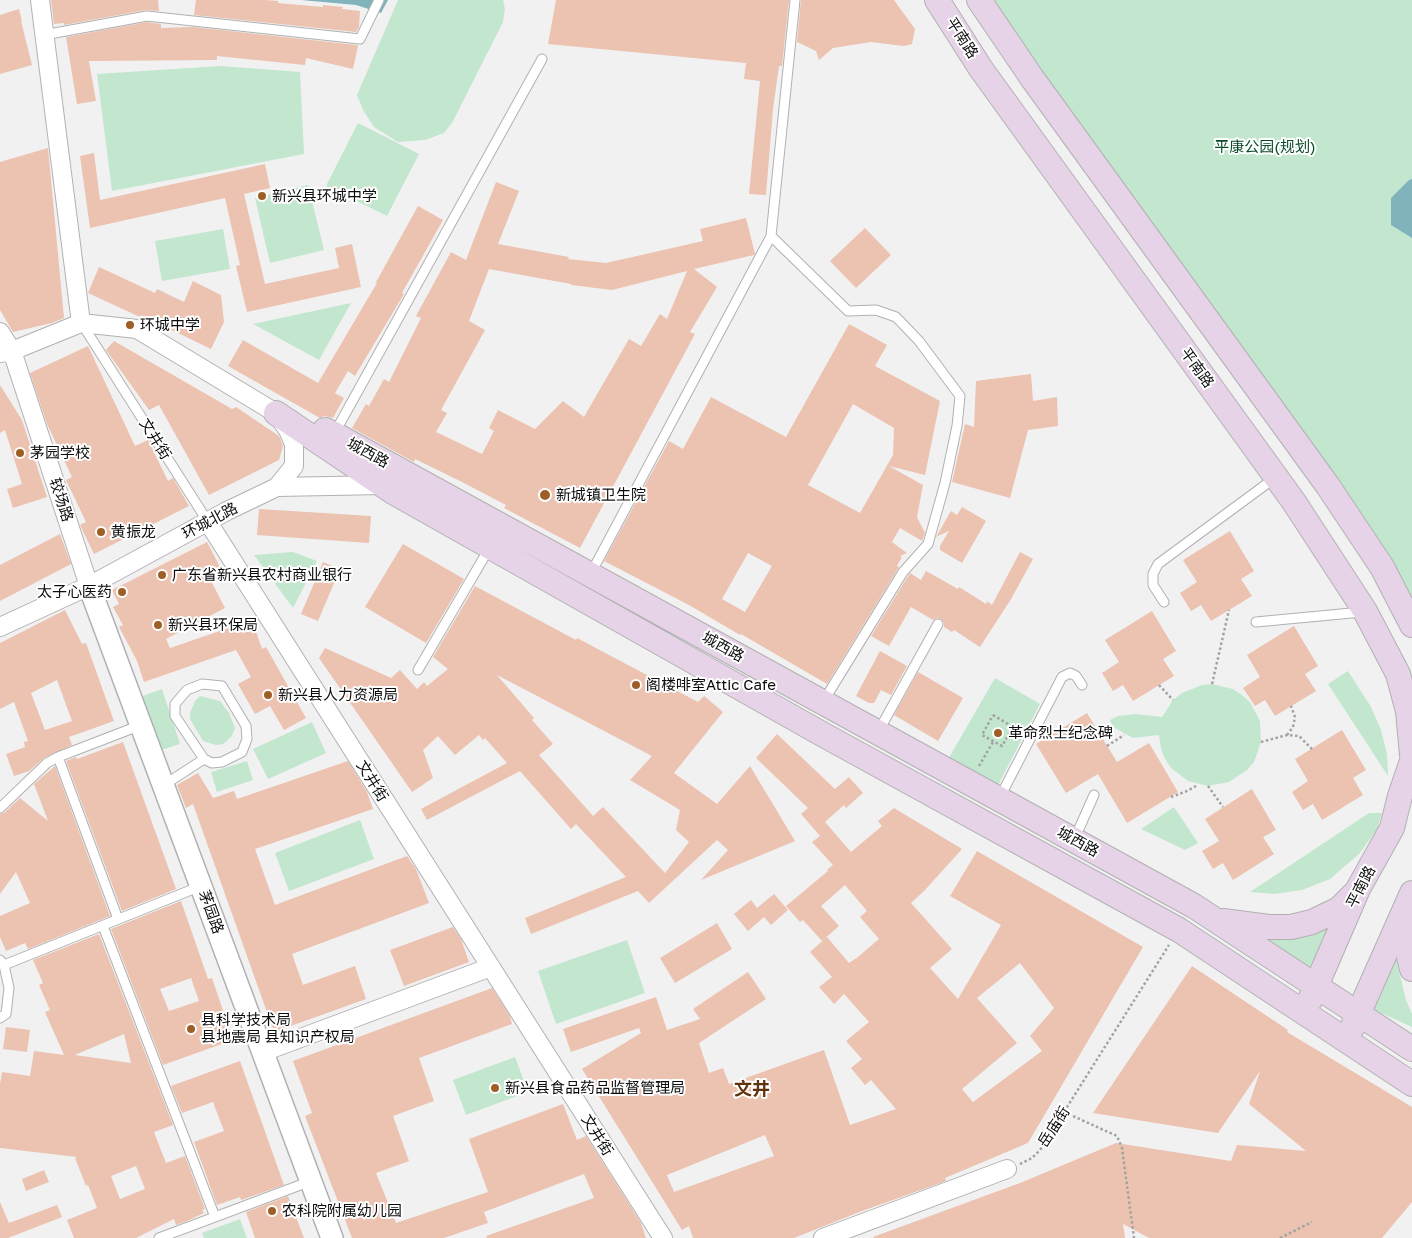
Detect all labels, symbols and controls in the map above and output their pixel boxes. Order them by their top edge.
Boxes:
street label: 平南路 [942,14,982,62]
park label: 平康公园(规划) [1214,138,1316,156]
place label: 新兴县环城中学 [272,187,377,205]
marker: 新兴县环城中学 [256,190,268,202]
place label: 环城中学 [140,316,200,334]
marker: 环城中学 [124,319,136,331]
street label: 平南路 [1176,345,1218,391]
street label: 文井街 [135,415,175,463]
street label: 城西路 [344,434,392,472]
place label: 茅园学校 [30,444,90,462]
marker: 茅园学校 [14,447,26,459]
street label: 较场路 [45,476,77,524]
place label: 新城镇卫生院 [556,486,646,504]
marker: 新城镇卫生院 [538,488,552,502]
street label: 环城北路 [179,499,241,543]
place label: 黄振龙 [111,523,156,541]
marker: 黄振龙 [95,526,107,538]
place label: 广东省新兴县农村商业银行 [172,566,352,584]
marker: 广东省新兴县农村商业银行 [156,569,168,581]
place label: 太子心医药 [37,583,112,601]
marker: 太子心医药 [116,586,128,598]
place label: 新兴县环保局 [168,616,258,634]
marker: 新兴县环保局 [152,619,164,631]
street label: 城西路 [699,628,747,666]
place label: 阁楼啡室Attic Cafe [646,676,776,694]
marker: 阁楼啡室Attic Cafe [630,679,642,691]
place label: 新兴县人力资源局 [278,686,398,704]
marker: 新兴县人力资源局 [262,689,274,701]
place label: 革命烈士纪念碑 [1008,724,1113,742]
marker: 革命烈士纪念碑 [992,727,1004,739]
street label: 文井街 [352,757,392,805]
street label: 城西路 [1054,823,1102,861]
street label: 平南路 [1343,863,1379,911]
street label: 茅园路 [195,888,227,936]
place label: 县科学技术局 县地震局 县知识产权局 [201,1011,355,1046]
marker: 县科学技术局 县地震局 县知识产权局 [185,1023,197,1035]
district label: 文井 [734,1078,770,1100]
place label: 新兴县食品药品监督管理局 [505,1079,685,1097]
marker: 新兴县食品药品监督管理局 [489,1082,501,1094]
street label: 岳庙街 [1034,1103,1074,1151]
street label: 文井街 [577,1111,617,1159]
place label: 农科院附属幼儿园 [282,1202,402,1220]
marker: 农科院附属幼儿园 [266,1205,278,1217]

